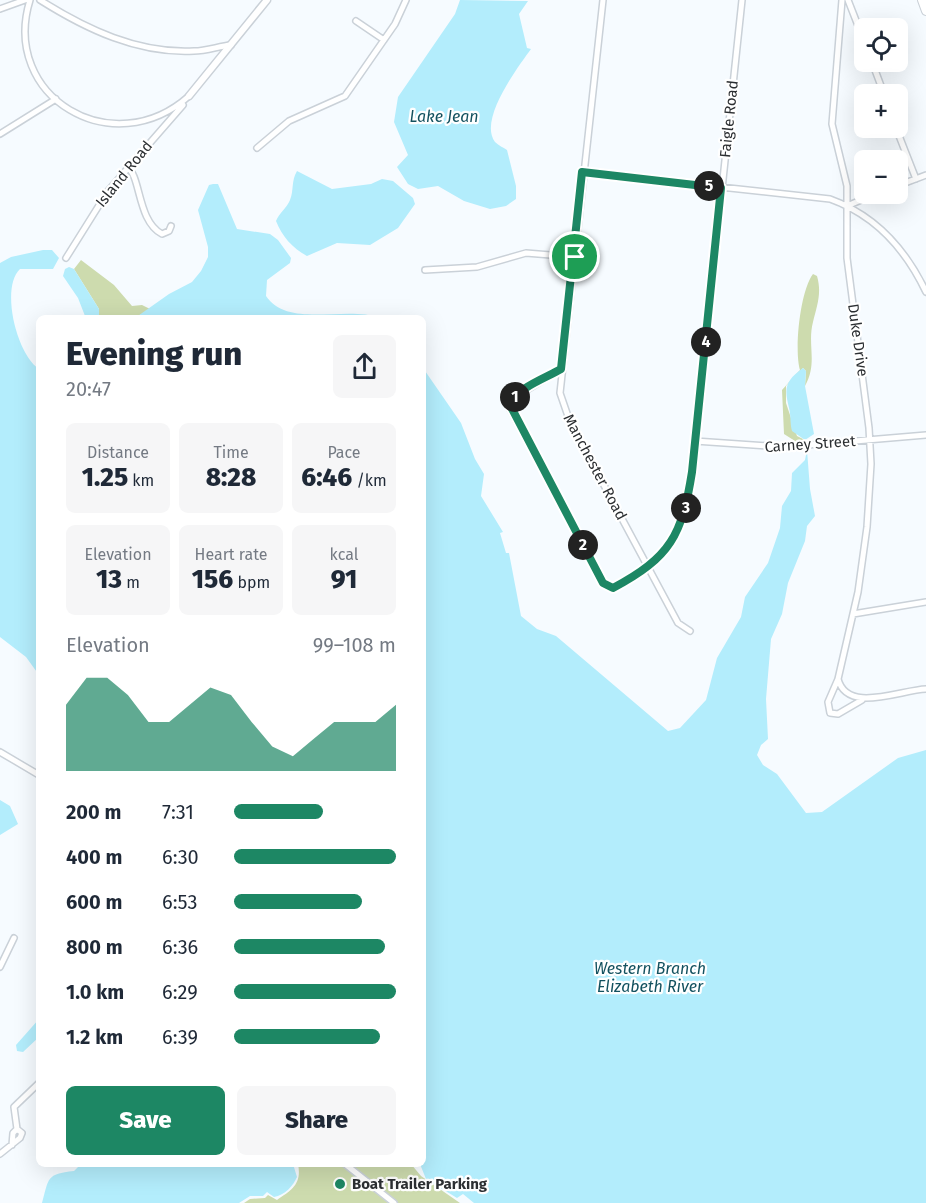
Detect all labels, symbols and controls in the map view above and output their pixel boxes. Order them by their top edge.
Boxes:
map controls [854,18,908,204]
button: locate [854,18,908,72]
street label: Faigle Road [716,79,742,159]
button: + [854,84,908,138]
water label: Lake Jean [409,107,479,126]
street label: Island Road [92,137,156,211]
button: − [854,150,908,204]
pin: 5 [694,171,724,201]
text: 5 [705,176,713,195]
pin [549,231,600,282]
icon: arrive [558,240,591,273]
street label: Duke Drive [844,302,872,378]
pin: 4 [691,327,721,357]
text: 4 [701,332,711,351]
text: Evening run [66,334,242,374]
button: share [333,335,396,398]
text: 20:47 [66,377,111,401]
pin: 1 [500,382,530,412]
text: 1 [511,387,519,406]
street label: Manchester Road [559,411,631,523]
street label: Carney Street [764,432,857,456]
text: Distance [87,443,149,462]
text: Time [213,443,249,462]
text: Pace [327,443,361,462]
text: 1.25 [82,462,128,493]
text: 8:28 [206,462,256,493]
text: 6:46 [301,462,352,493]
text: km [128,471,154,490]
text: /km [352,471,387,490]
pin: 3 [671,493,701,523]
text: 3 [682,498,690,517]
pin: 2 [568,530,598,560]
text: 2 [579,535,587,554]
text: Elevation [84,545,152,564]
text: Heart rate [195,545,267,564]
text: kcal [330,545,358,564]
text: 13 [96,564,122,595]
text: 156 [192,564,233,595]
text: 91 [331,564,357,595]
text: m [122,573,140,592]
text: bpm [233,573,270,592]
text: Elevation [66,633,150,657]
text: 99–108 m [313,633,396,657]
text: 200 m [66,800,121,824]
text: 7:31 [162,800,194,824]
text: 400 m [66,845,122,869]
text: 6:30 [162,845,199,869]
text: 600 m [66,890,122,914]
text: 6:53 [162,890,197,914]
text: 800 m [66,935,123,959]
text: 6:36 [162,935,198,959]
water label: Western Branch Elizabeth River [594,959,706,996]
text: 1.0 km [66,980,124,1004]
text: 6:29 [162,980,198,1004]
text: 1.2 km [66,1025,123,1049]
text: 6:39 [162,1025,198,1049]
button: Save [66,1086,225,1155]
button: Share [237,1086,396,1155]
place label: Boat Trailer Parking [352,1175,488,1193]
marker: Boat Trailer Parking [333,1177,347,1191]

